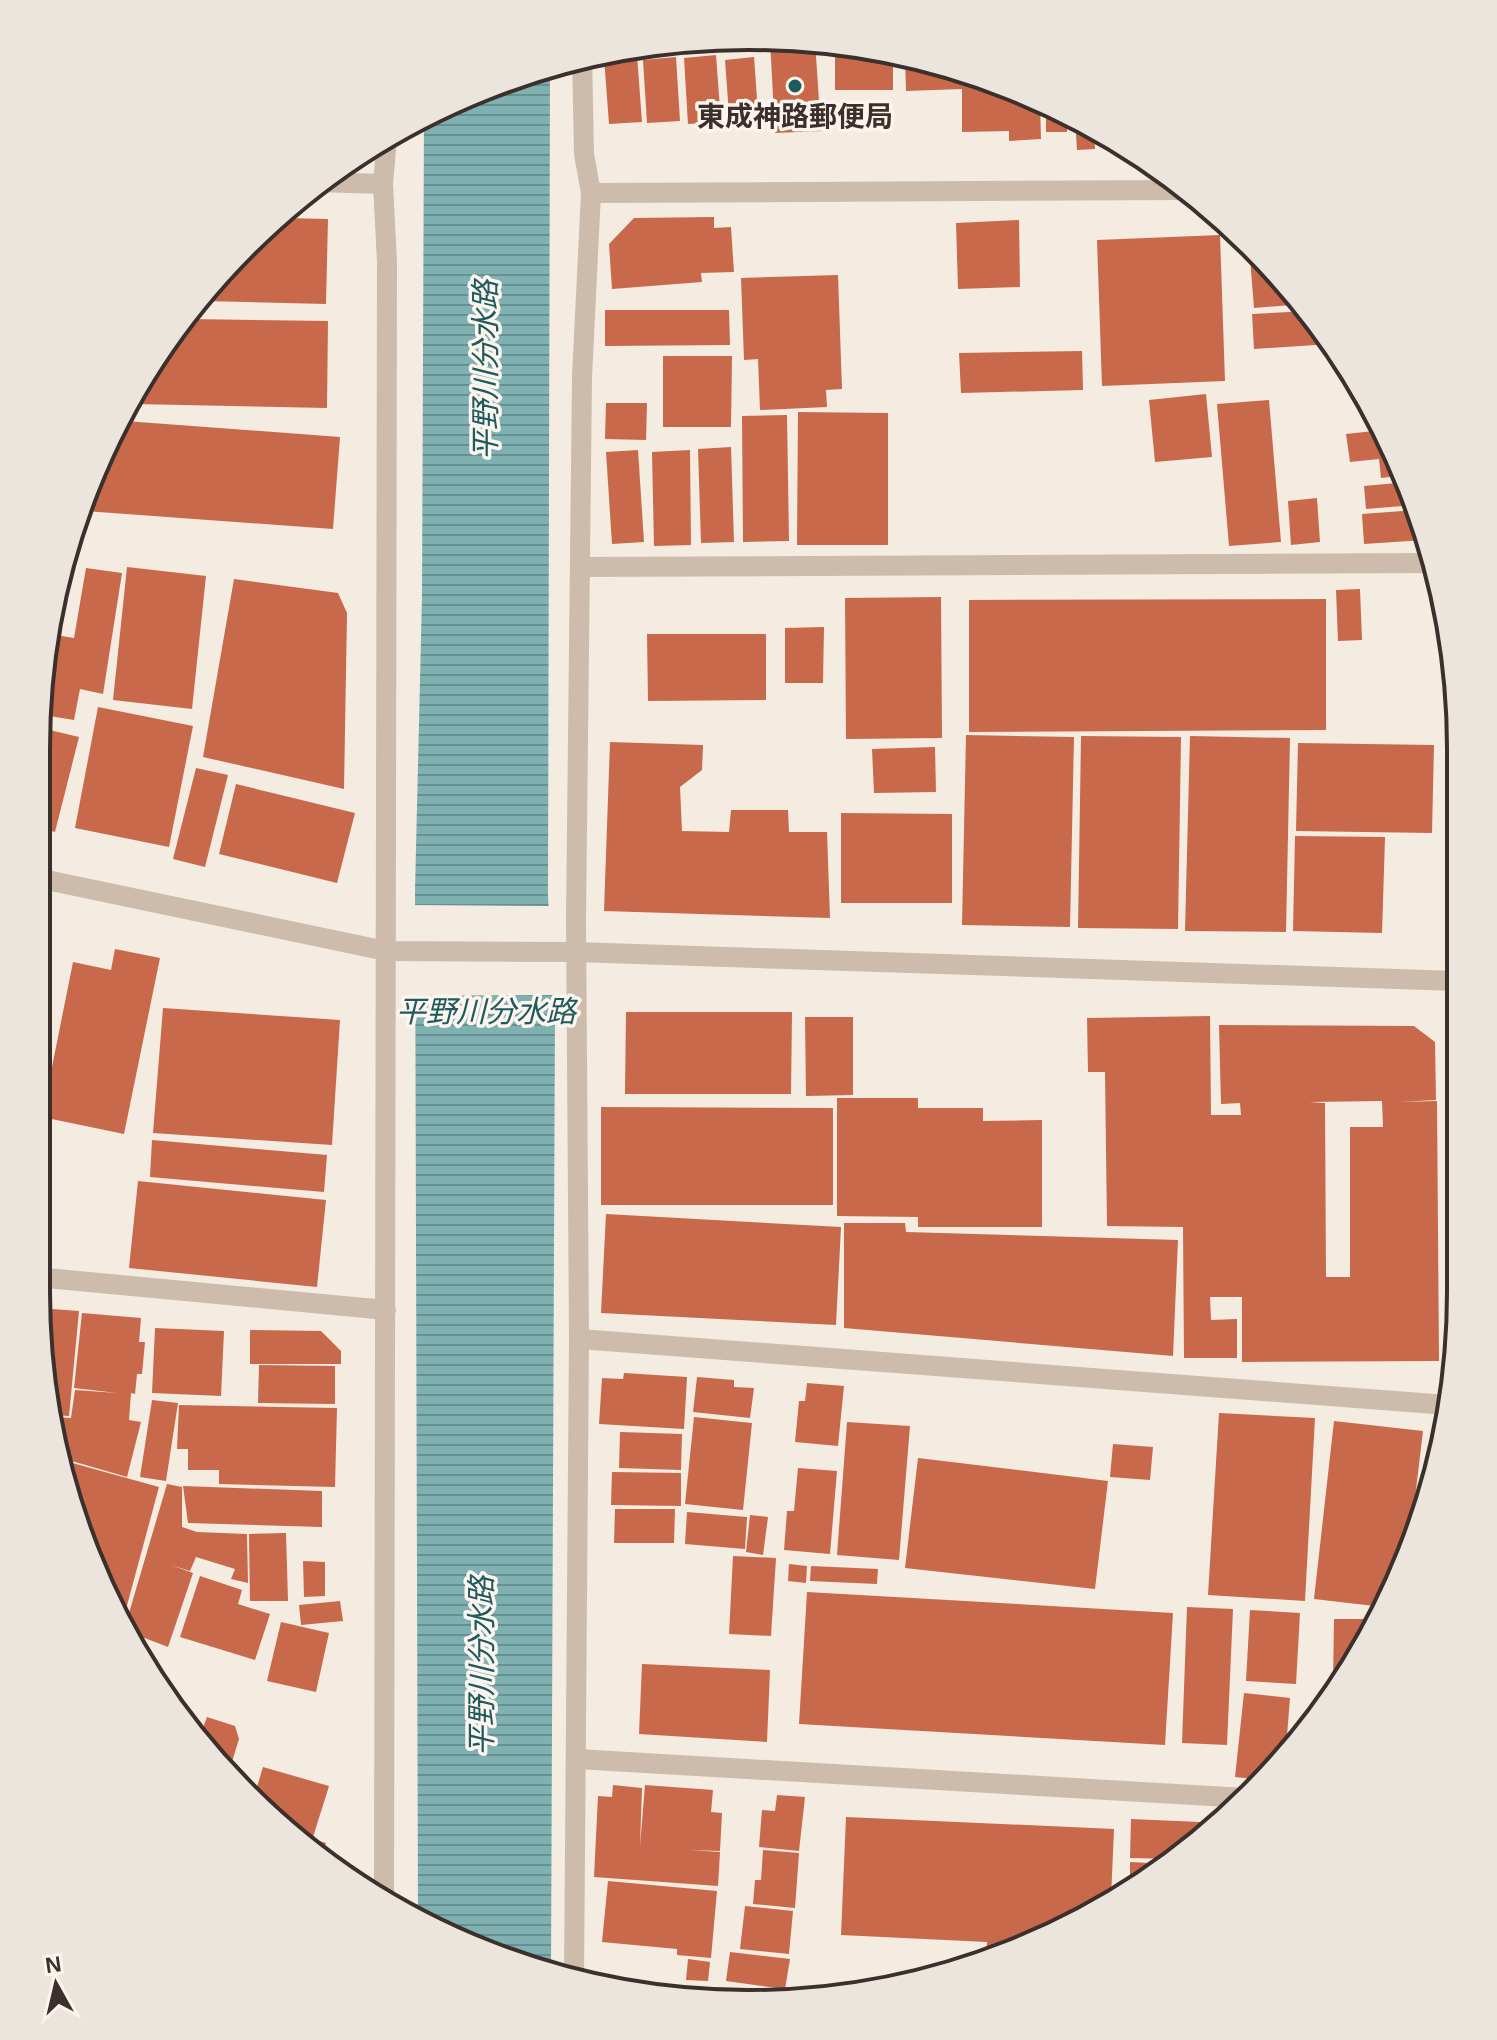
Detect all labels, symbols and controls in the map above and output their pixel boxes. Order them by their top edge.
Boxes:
marker: 東成神路郵便局 [786,77,804,95]
place label: 東成神路郵便局 [697,101,893,132]
water label: 平野川分水路 [469,277,502,460]
water label: 平野川分水路 [396,995,579,1028]
water label: 平野川分水路 [465,1573,498,1756]
north arrow [16,1944,96,2024]
text: N [44,1951,63,1978]

